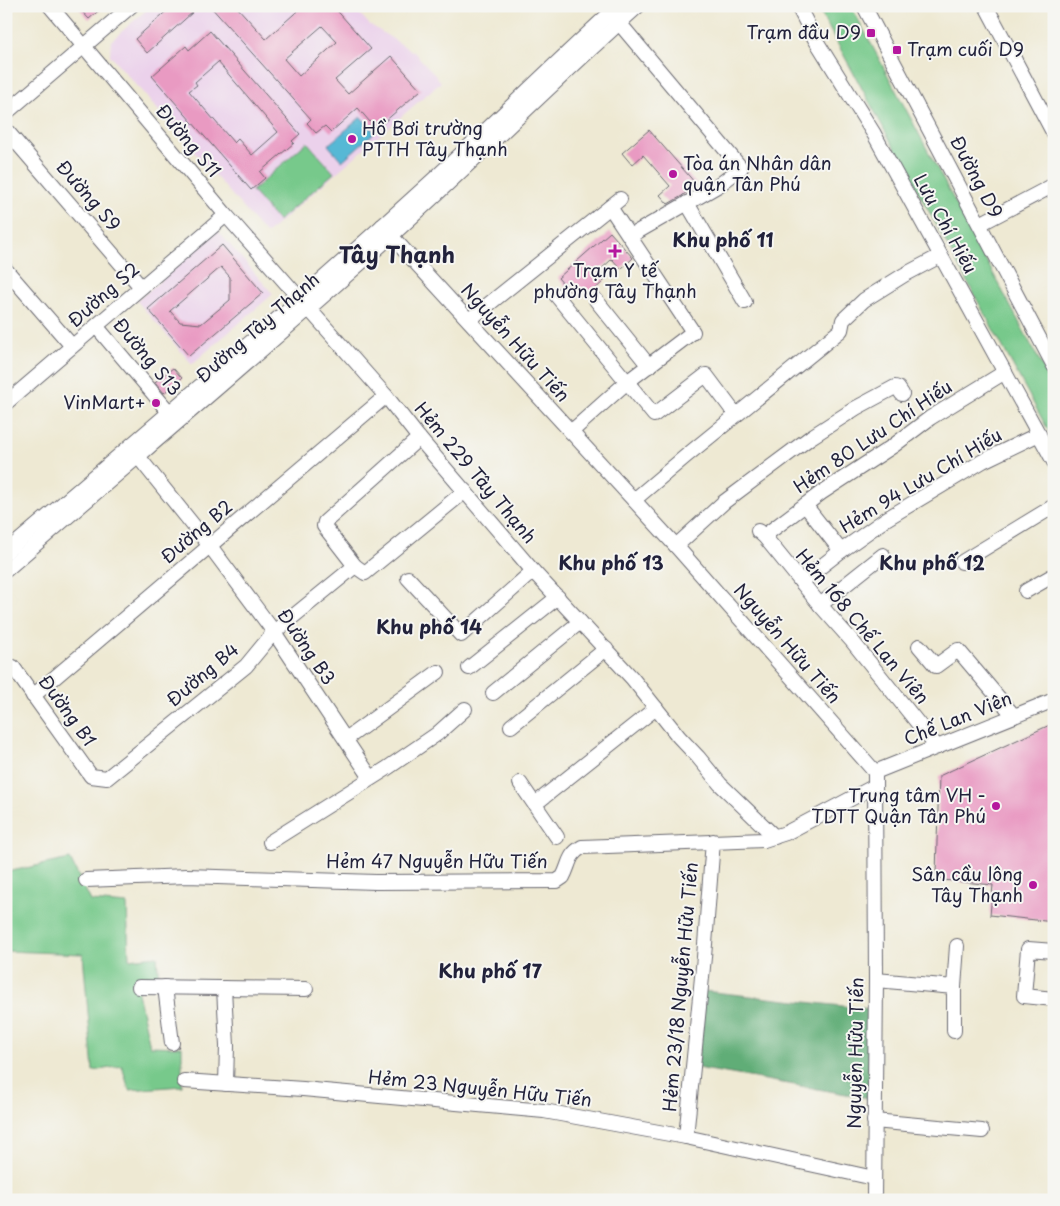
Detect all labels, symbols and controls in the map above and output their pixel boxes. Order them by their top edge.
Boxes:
place label: Trạm đầu D9 [747,18,861,45]
marker: Trạm đầu D9 [865,27,877,39]
place label: Trạm cuối D9 [907,35,1024,62]
marker: Trạm cuối D9 [891,44,903,56]
street label: Đường S11 [150,97,228,183]
place label: Hồ Bơi trường PTTH Tây Thạnh [362,114,508,162]
street label: Đường D9 [944,130,1010,222]
marker: Hồ Bơi trường PTTH Tây Thạnh [346,133,358,145]
place label: Tòa án Nhân dân quận Tân Phú [683,149,832,197]
street label: Đường S9 [51,154,128,236]
marker: Tòa án Nhân dân quận Tân Phú [667,168,679,180]
street label: Lưu Chí Hiếu [908,169,985,278]
district label: Khu phố 11 [672,225,774,253]
district label: Tây Thạnh [339,237,455,270]
marker: Trạm Y tế phường Tây Thạnh [608,244,622,258]
street label: Đường S2 [61,255,145,333]
place label: Trạm Y tế phường Tây Thạnh [533,256,697,304]
street label: Đường Tây Thạnh [189,266,325,388]
street label: Nguyễn Hữu Tiến [455,277,577,407]
street label: Đường S13 [108,311,189,401]
street label: Hẻm 80 Lưu Chí Hiếu [787,372,957,499]
place label: VinMart+ [63,388,146,415]
street label: Hẻm 229 Tây Thạnh [409,395,544,549]
marker: VinMart+ [150,397,162,409]
street label: Hẻm 94 Lưu Chí Hiếu [834,421,1006,539]
street label: Đường B2 [154,493,238,569]
street label: Hẻm 168 Chế Lan Viên [790,543,936,709]
district label: Khu phố 13 [558,548,664,576]
district label: Khu phố 12 [879,548,985,576]
street label: Nguyễn Hữu Tiến [728,577,848,709]
street label: Đường B3 [272,603,343,690]
district label: Khu phố 14 [376,612,482,640]
street label: Đường B4 [160,636,244,712]
street label: Đường B1 [33,669,104,752]
street label: Chế Lan Viên [899,684,1016,752]
place label: Trung tâm VH - TDTT Quận Tân Phú [811,781,986,829]
marker: Trung tâm VH - TDTT Quận Tân Phú [990,800,1002,812]
street label: Hẻm 47 Nguyễn Hữu Tiến [326,847,548,874]
place label: Sân cầu lông Tây Thạnh [911,860,1023,908]
street label: Hẻm 23/18 Nguyễn Hữu Tiến [655,861,704,1113]
marker: Sân cầu lông Tây Thạnh [1027,879,1039,891]
district label: Khu phố 17 [438,956,542,984]
street label: Nguyễn Hữu Tiến [840,977,869,1129]
street label: Hẻm 23 Nguyễn Hữu Tiến [367,1062,593,1113]

